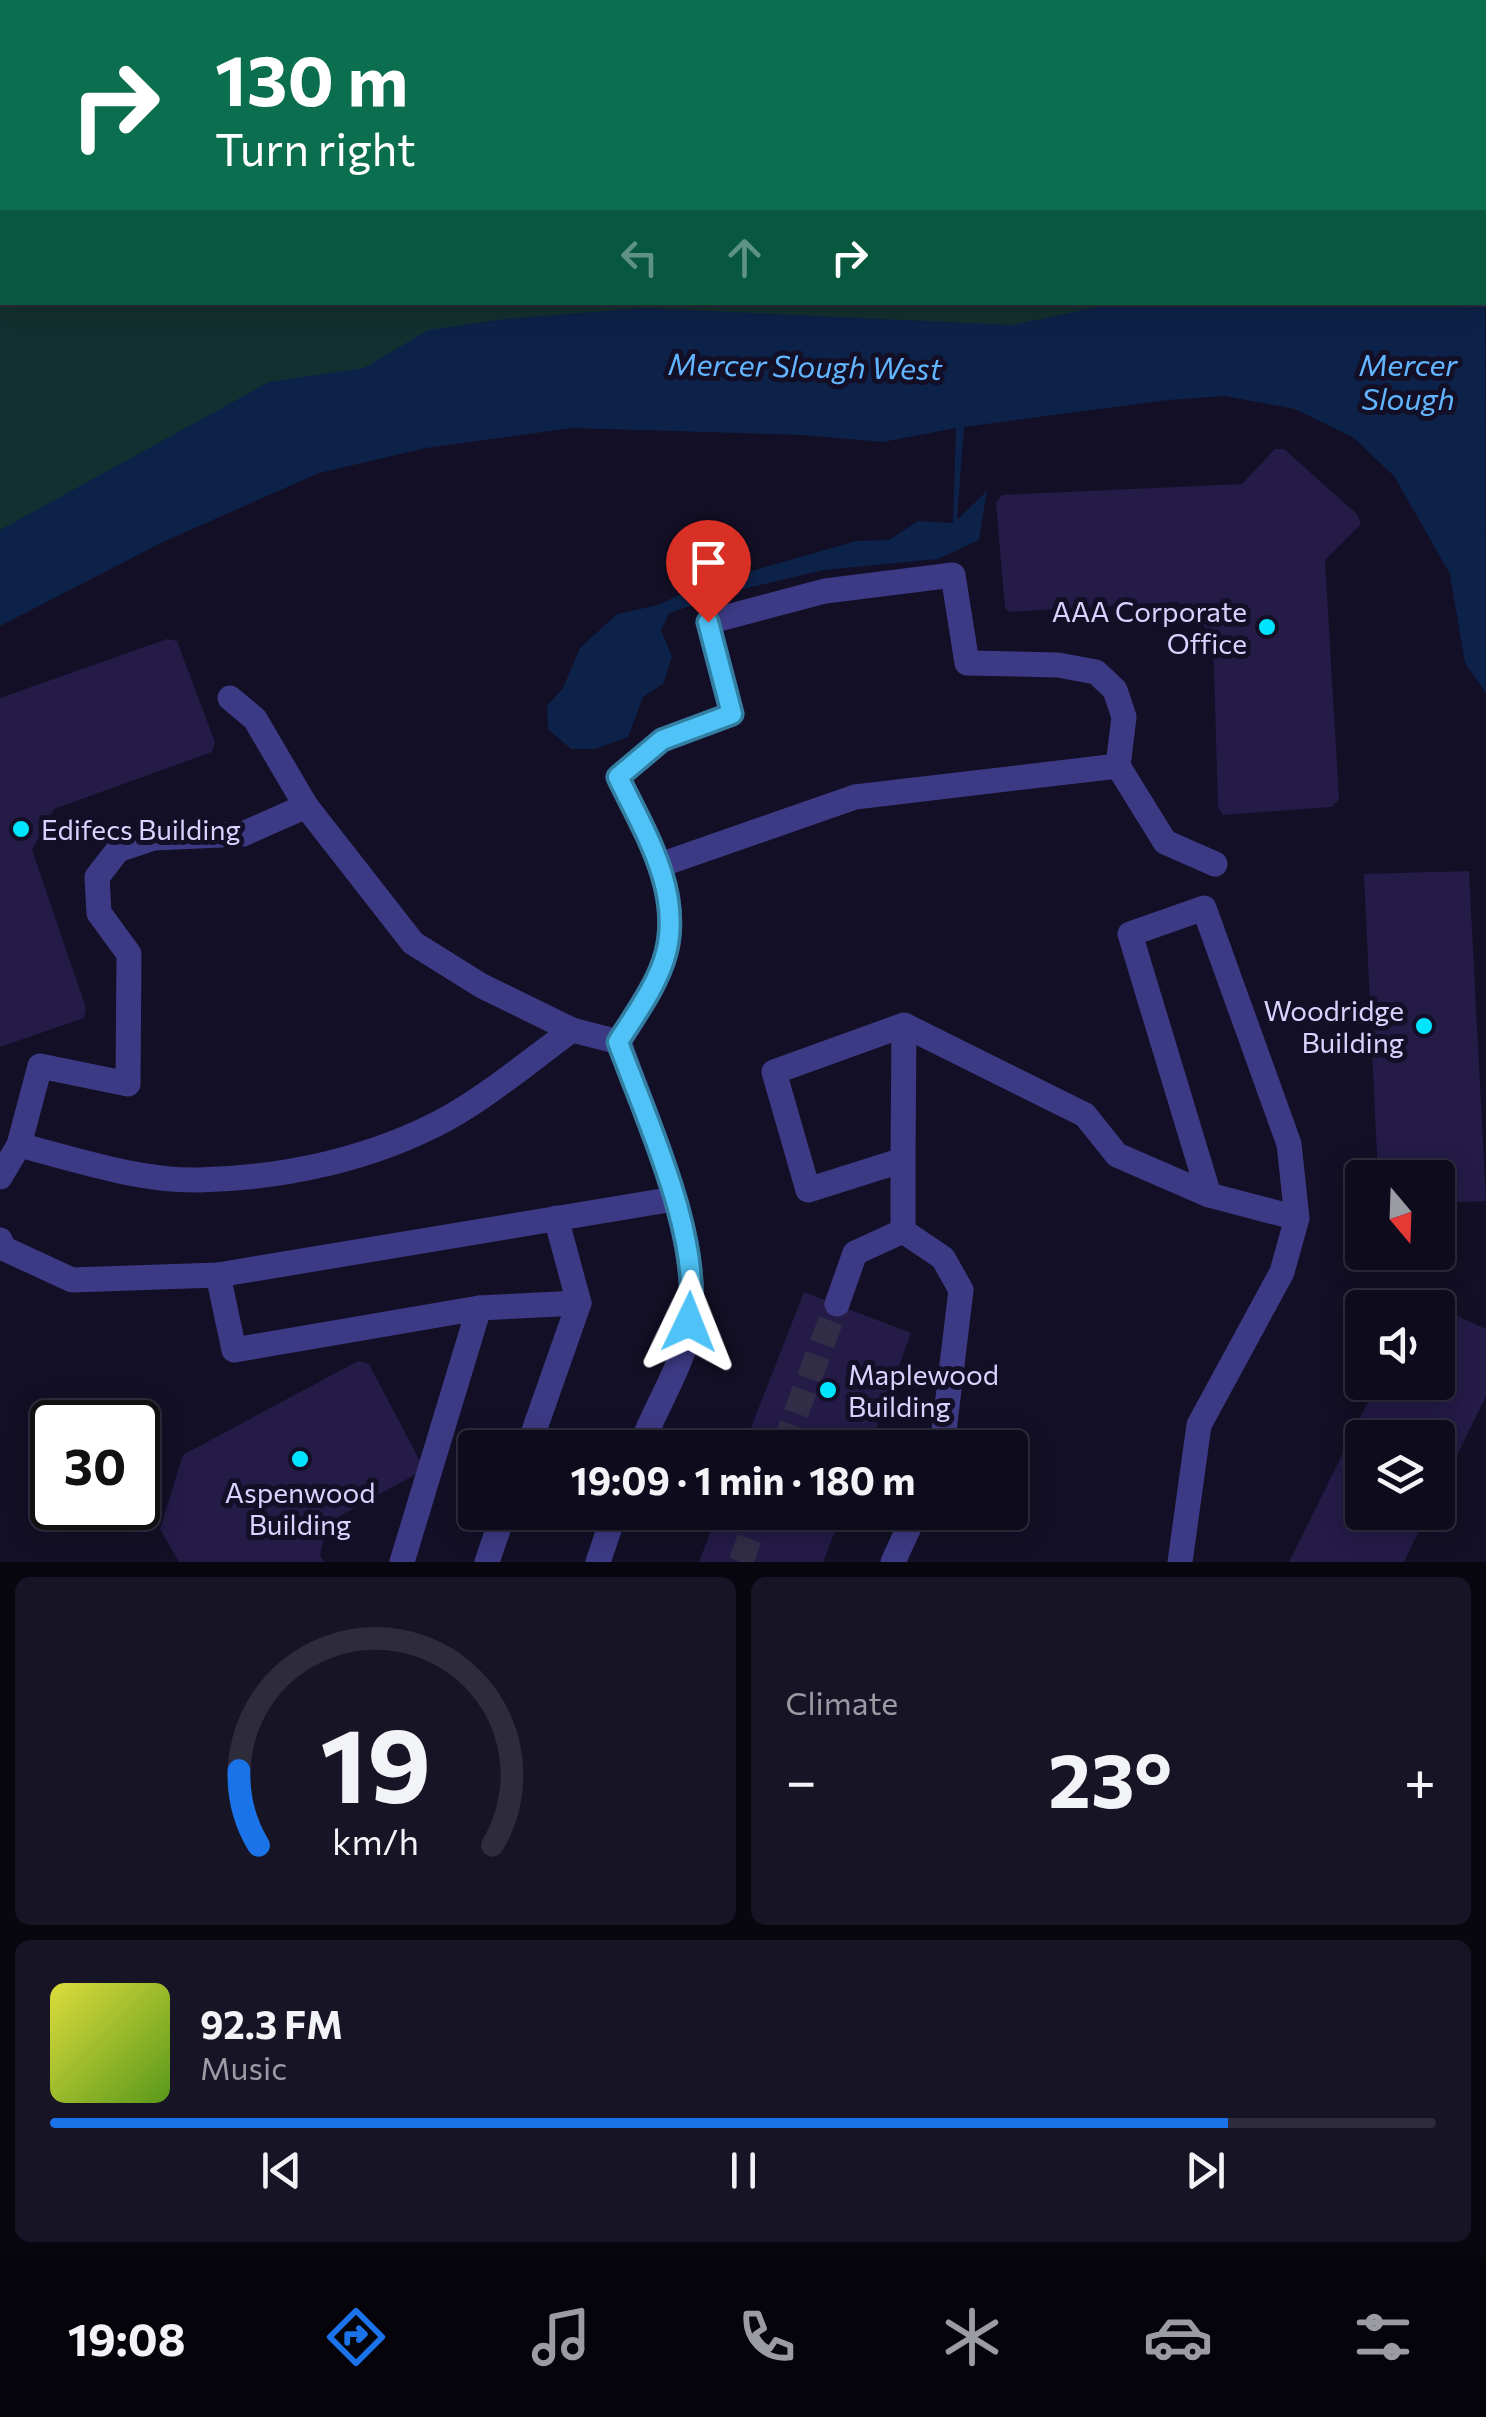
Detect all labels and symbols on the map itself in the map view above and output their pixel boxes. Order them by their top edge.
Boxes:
water label: Mercer Slough West [668,344,943,386]
water label: Mercer Slough [1359,345,1458,416]
pin [666,520,751,623]
place label: AAA Corporate Office [1052,594,1247,660]
marker: AAA Corporate Office [1256,616,1278,638]
place label: Edifecs Building [41,812,241,846]
marker: Edifecs Building [10,818,32,840]
place label: Woodridge Building [1264,993,1404,1059]
marker: Woodridge Building [1413,1015,1435,1037]
north arrow [1345,1160,1455,1270]
position arrow [637,1270,741,1374]
place label: Maplewood Building [848,1357,999,1423]
marker: Maplewood Building [817,1379,839,1401]
speed limit sign: 30 [30,1400,160,1530]
marker: Aspenwood Building [289,1448,311,1470]
place label: Aspenwood Building [225,1475,375,1541]

